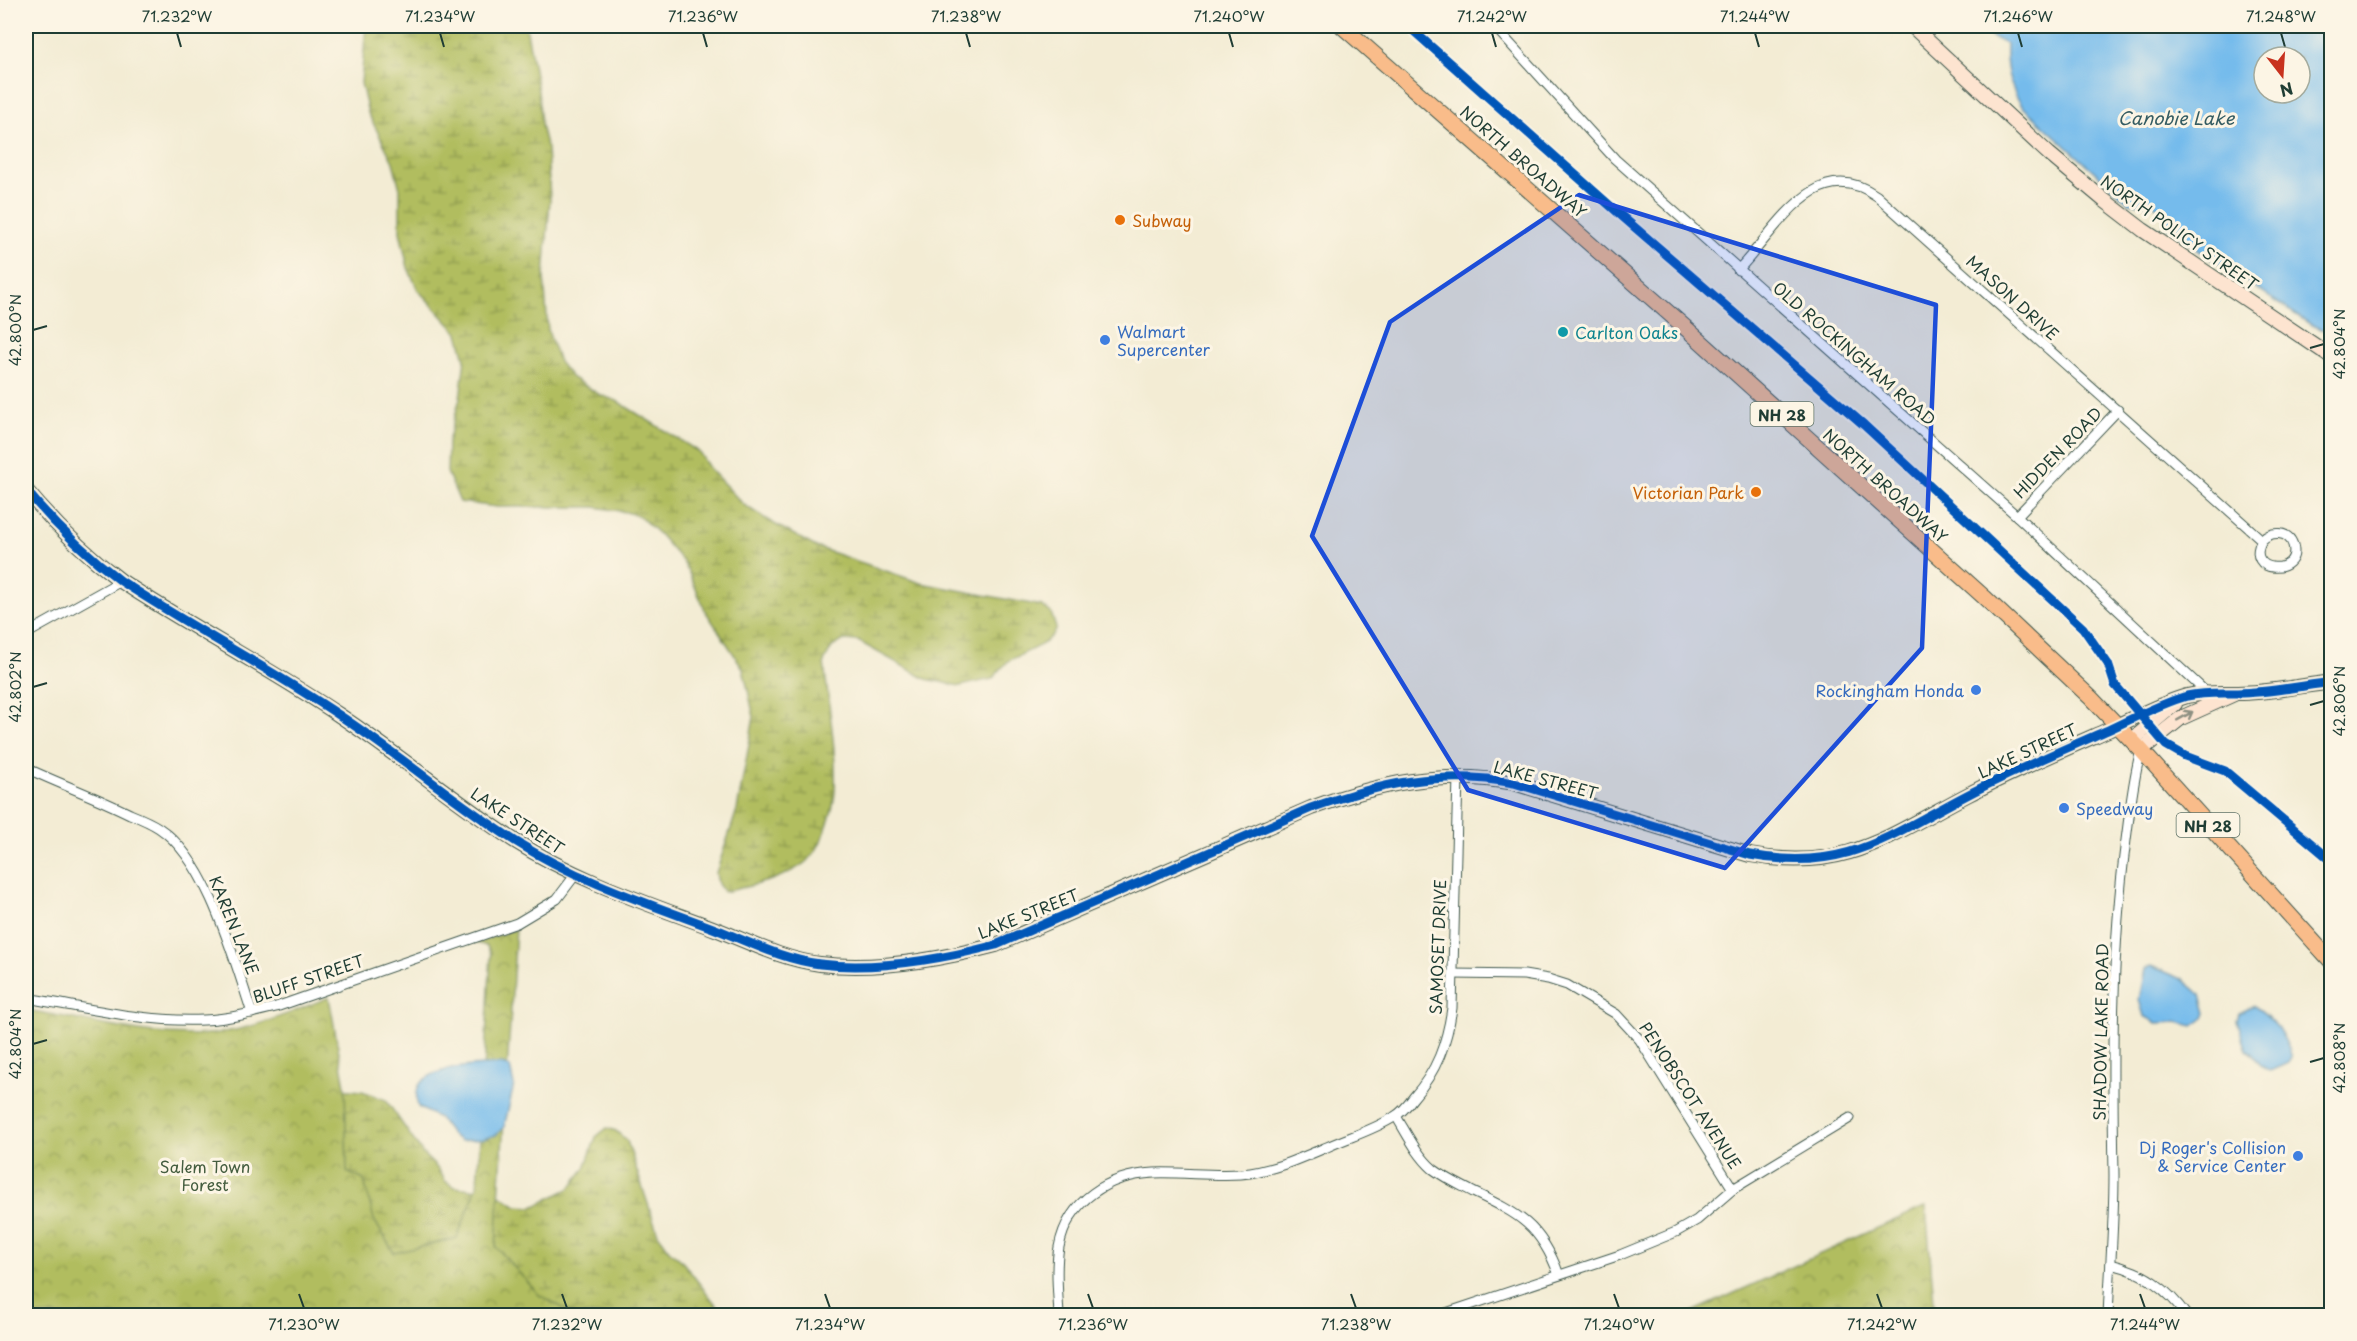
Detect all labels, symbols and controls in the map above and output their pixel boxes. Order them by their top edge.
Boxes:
text: 71.232°W [142,4,213,27]
text: 71.234°W [405,4,476,27]
text: 71.236°W [668,4,739,27]
text: 71.238°W [931,4,1002,27]
text: 71.240°W [1193,4,1265,27]
text: 71.242°W [1457,4,1528,27]
text: 71.244°W [1720,4,1791,27]
text: 71.246°W [1983,4,2053,27]
text: 71.248°W [2246,4,2317,27]
north arrow [2252,45,2312,105]
text: N [2277,77,2296,104]
street label: NORTH BROADWAY [1456,99,1593,223]
water label: Canobie Lake [2118,104,2236,131]
street label: NORTH POLICY STREET [2096,168,2264,296]
place label: Subway [1132,208,1191,232]
marker: Subway [1113,213,1127,227]
street label: MASON DRIVE [1961,249,2065,345]
street label: OLD ROCKINGHAM ROAD [1768,275,1942,431]
text: 42.800°N [3,294,26,366]
text: 42.804°N [2327,308,2350,380]
place label: Walmart Supercenter [1117,319,1211,361]
place label: Carlton Oaks [1575,320,1678,344]
marker: Carlton Oaks [1556,325,1570,339]
marker: Walmart Supercenter [1098,333,1112,347]
street label: HIDDEN ROAD [2007,401,2107,503]
road number: NH 28 [1750,402,1814,426]
street label: NORTH BROADWAY [1818,422,1954,548]
place label: Victorian Park [1633,480,1744,504]
marker: Victorian Park [1749,485,1763,499]
text: 42.802°N [3,651,26,723]
text: 42.806°N [2327,666,2350,736]
place label: Rockingham Honda [1815,678,1964,702]
marker: Rockingham Honda [1969,683,1983,697]
one-way arrow [2176,710,2193,722]
street label: LAKE STREET [1973,716,2081,783]
street label: LAKE STREET [1491,754,1601,804]
street label: LAKE STREET [467,781,570,859]
place label: Speedway [2076,796,2153,820]
marker: Speedway [2057,801,2071,815]
road number: NH 28 [2176,813,2240,837]
street label: KAREN LANE [204,872,266,978]
street label: SAMOSET DRIVE [1423,879,1451,1015]
street label: LAKE STREET [974,882,1082,944]
street label: SHADOW LAKE ROAD [2086,943,2114,1121]
street label: BLUFF STREET [249,948,367,1008]
text: 42.804°N [3,1008,26,1080]
street label: PENOBSCOT AVENUE [1634,1017,1748,1173]
text: 42.808°N [2327,1022,2350,1094]
place label: Dj Roger's Collision & Service Center [2139,1135,2287,1177]
marker: Dj Roger's Collision & Service Center [2291,1149,2305,1163]
park label: Salem Town Forest [160,1154,250,1196]
text: 71.230°W [268,1312,340,1335]
text: 71.232°W [532,1312,603,1335]
text: 71.234°W [795,1312,866,1335]
text: 71.236°W [1058,1312,1129,1335]
text: 71.238°W [1321,1312,1392,1335]
text: 71.240°W [1583,1312,1655,1335]
text: 71.242°W [1847,1312,1918,1335]
text: 71.244°W [2110,1312,2181,1335]

